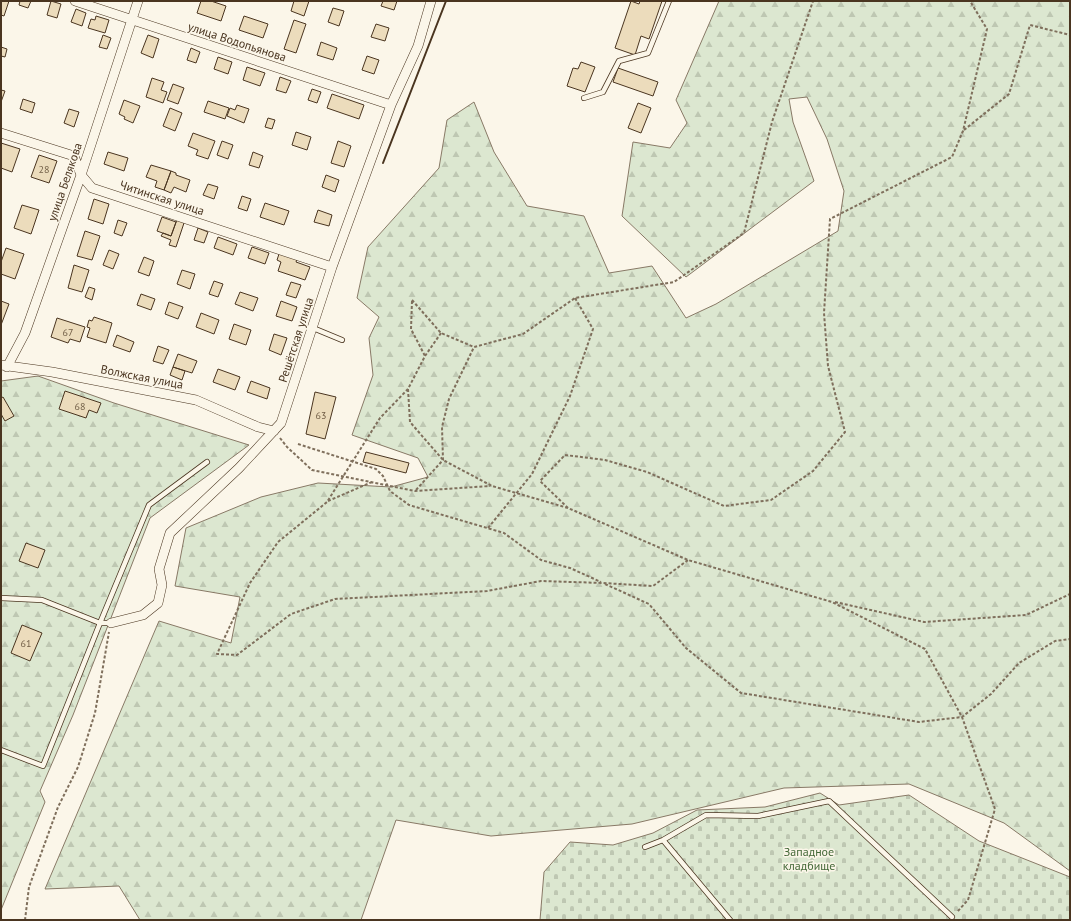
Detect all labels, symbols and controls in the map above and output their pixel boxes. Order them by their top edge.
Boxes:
street label: улица Водопьянова [186,19,288,65]
street label: улица Белякова [44,141,85,223]
house number: 28 [39,163,49,176]
street label: Читинская улица [118,177,206,218]
street label: Решётская улица [275,295,316,384]
house number: 67 [63,326,73,339]
street label: Волжская улица [100,361,185,392]
house number: 68 [75,400,85,413]
house number: 63 [316,409,326,422]
house number: 61 [21,637,31,650]
park label: Западное кладбище [783,844,835,873]

